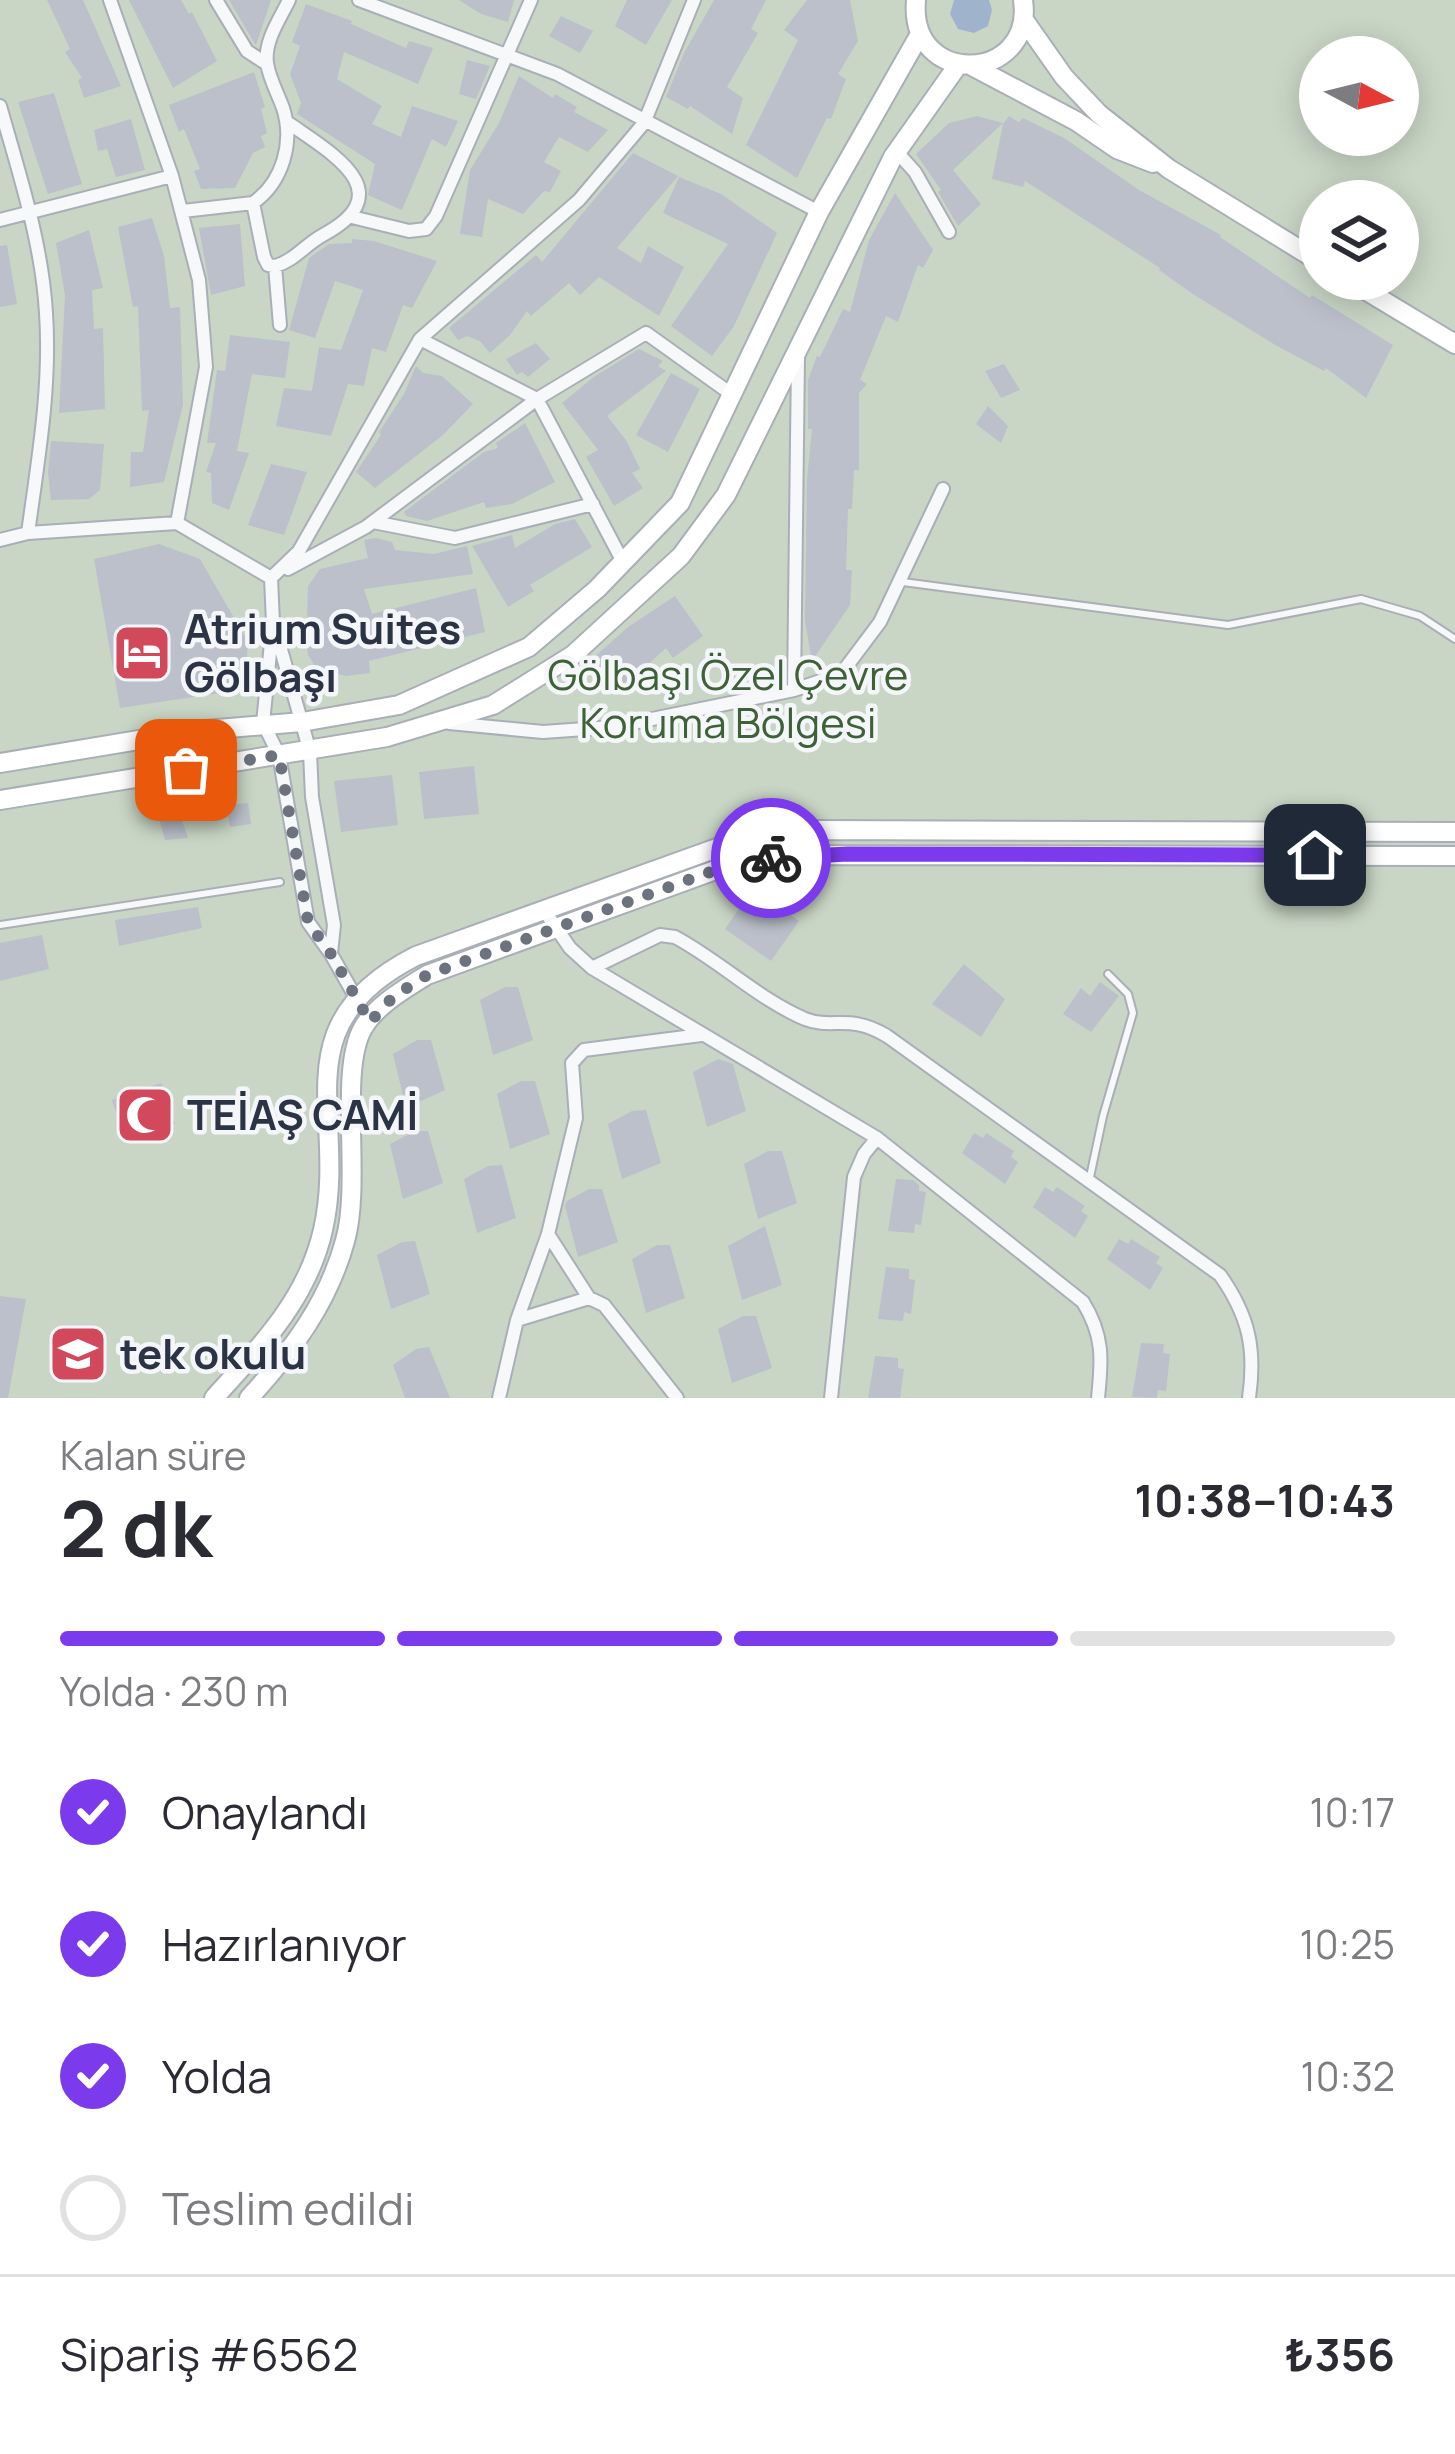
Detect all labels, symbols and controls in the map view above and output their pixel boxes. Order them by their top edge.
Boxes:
north arrow [1299,36,1419,156]
map controls [1299,36,1419,300]
button: layers [1299,180,1419,300]
place label: Atrium Suites Gölbaşı [184,599,461,705]
hotel icon: Atrium Suites Gölbaşı [111,622,173,684]
park label: Gölbaşı Özel Çevre Koruma Bölgesi [548,645,908,751]
pin [135,719,237,821]
icon: bag [153,737,219,803]
courier [711,798,831,918]
pin [1264,804,1366,906]
icon: home [1282,822,1348,888]
icon: bike [738,825,804,891]
mosque icon: TEİAŞ CAMİ [114,1084,176,1146]
place label: TEİAŞ CAMİ [187,1085,418,1143]
school or university icon: tek okulu [47,1323,109,1385]
place label: tek okulu [120,1324,306,1382]
text: Kalan süre [60,1428,247,1482]
text: 10:38–10:43 [1134,1469,1395,1531]
text: 2 dk [60,1474,212,1580]
text: Yolda · 230 m [60,1664,288,1718]
icon: check [60,1779,126,1845]
text: Onaylandı [162,1781,368,1843]
text: 10:17 [1310,1785,1395,1839]
icon: check [60,1911,126,1977]
text: Hazırlanıyor [162,1913,407,1975]
text: 10:25 [1300,1917,1395,1971]
icon: check [60,2043,126,2109]
text: Yolda [162,2045,272,2107]
text: 10:32 [1301,2049,1395,2103]
text: Teslim edildi [162,2177,415,2239]
text: Sipariş #6562 [60,2323,358,2385]
text: ₺356 [1285,2323,1395,2385]

